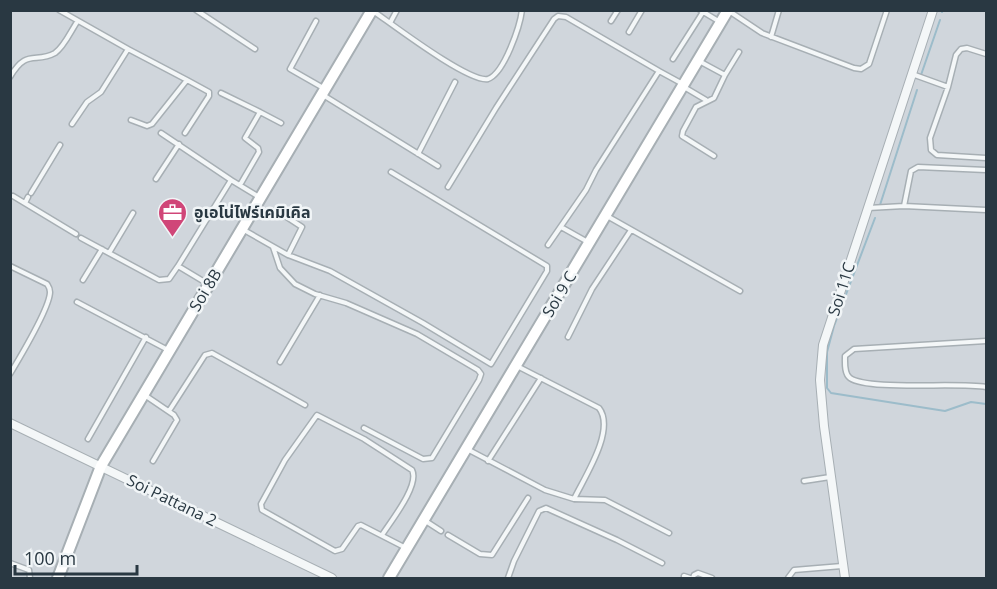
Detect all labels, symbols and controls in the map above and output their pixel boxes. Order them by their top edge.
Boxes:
office icon: อูเอโน่ไฟร์เคมิเคิล [157,196,189,238]
place label: อูเอโน่ไฟร์เคมิเคิล [194,201,310,223]
street label: Soi 11C [822,259,860,319]
street label: Soi 8B [184,265,226,315]
street label: Soi 9 C [537,267,581,321]
street label: Soi Pattana 2 [123,469,221,531]
scale bar [15,538,136,576]
text: 100 m [24,546,76,570]

